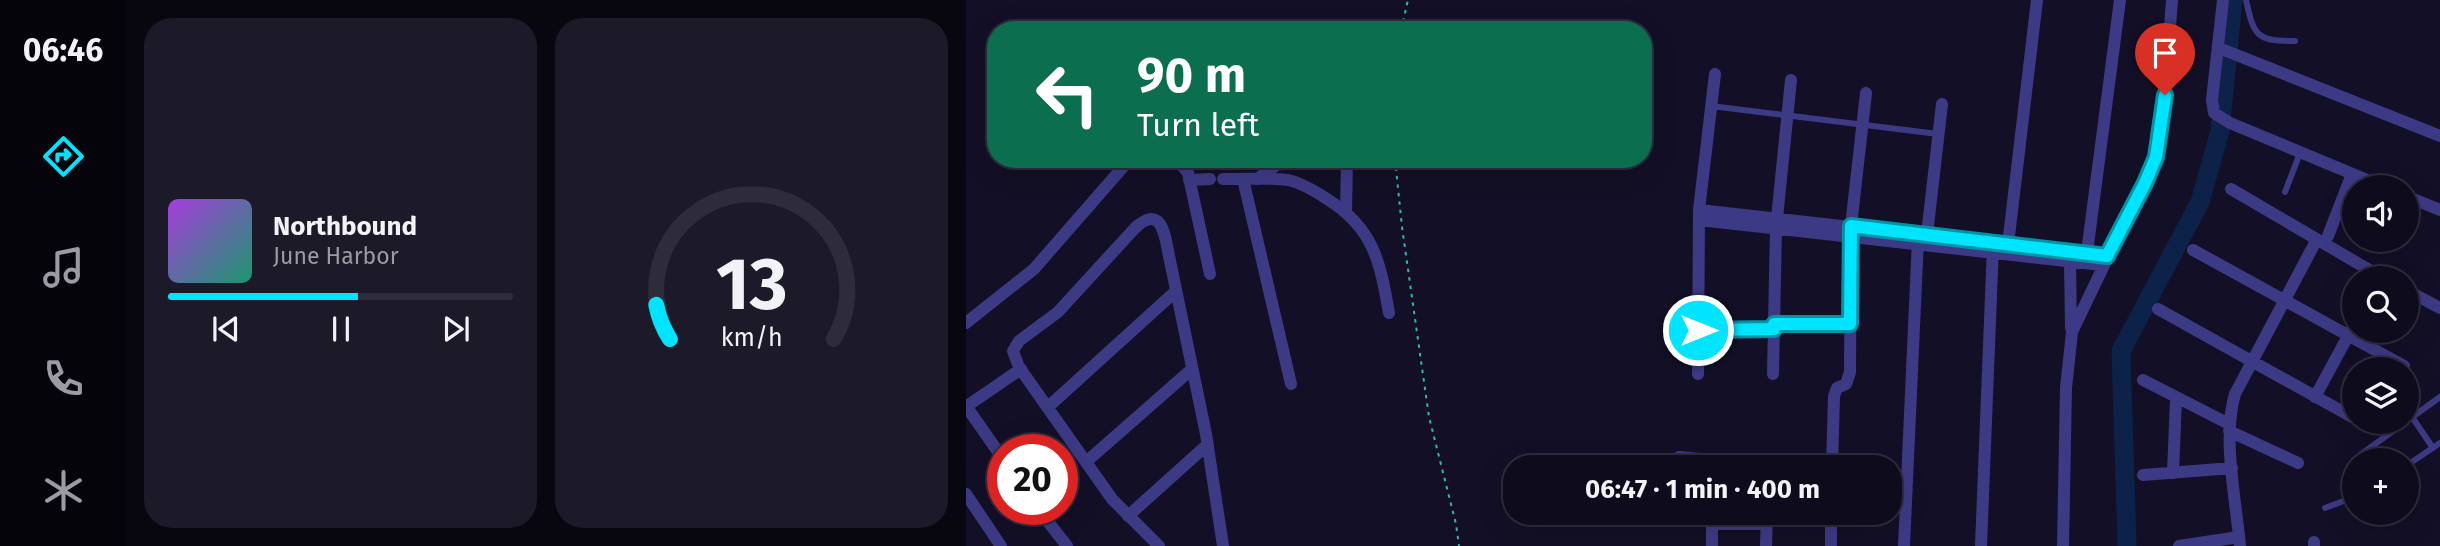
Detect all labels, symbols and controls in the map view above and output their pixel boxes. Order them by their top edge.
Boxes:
pin [2135,23,2195,95]
text: 06:46 [23,31,103,69]
icon: arrive [2146,34,2184,72]
text: 90 m [1137,46,1246,105]
icon: left [1022,49,1113,140]
text: Turn left [1137,106,1259,144]
icon: directions [39,132,88,181]
map controls [2342,175,2419,525]
button: sound [2342,175,2419,252]
text: Northbound [273,211,417,242]
text: 13 [716,241,787,328]
text: June Harbor [273,242,399,270]
icon: music [39,243,88,292]
button: search [2342,266,2419,343]
position arrow [1661,293,1735,367]
icon: previous [207,310,245,348]
icon: pause [322,310,360,348]
icon: next [437,310,475,348]
text: km/h [721,323,782,353]
icon: phone [39,354,88,403]
button: layers [2342,357,2419,434]
speed limit sign: 20 [987,434,1078,525]
button: + [2342,448,2419,525]
icon: climate [39,466,88,515]
text: 06:47 · 1 min · 400 m [1585,474,1820,505]

